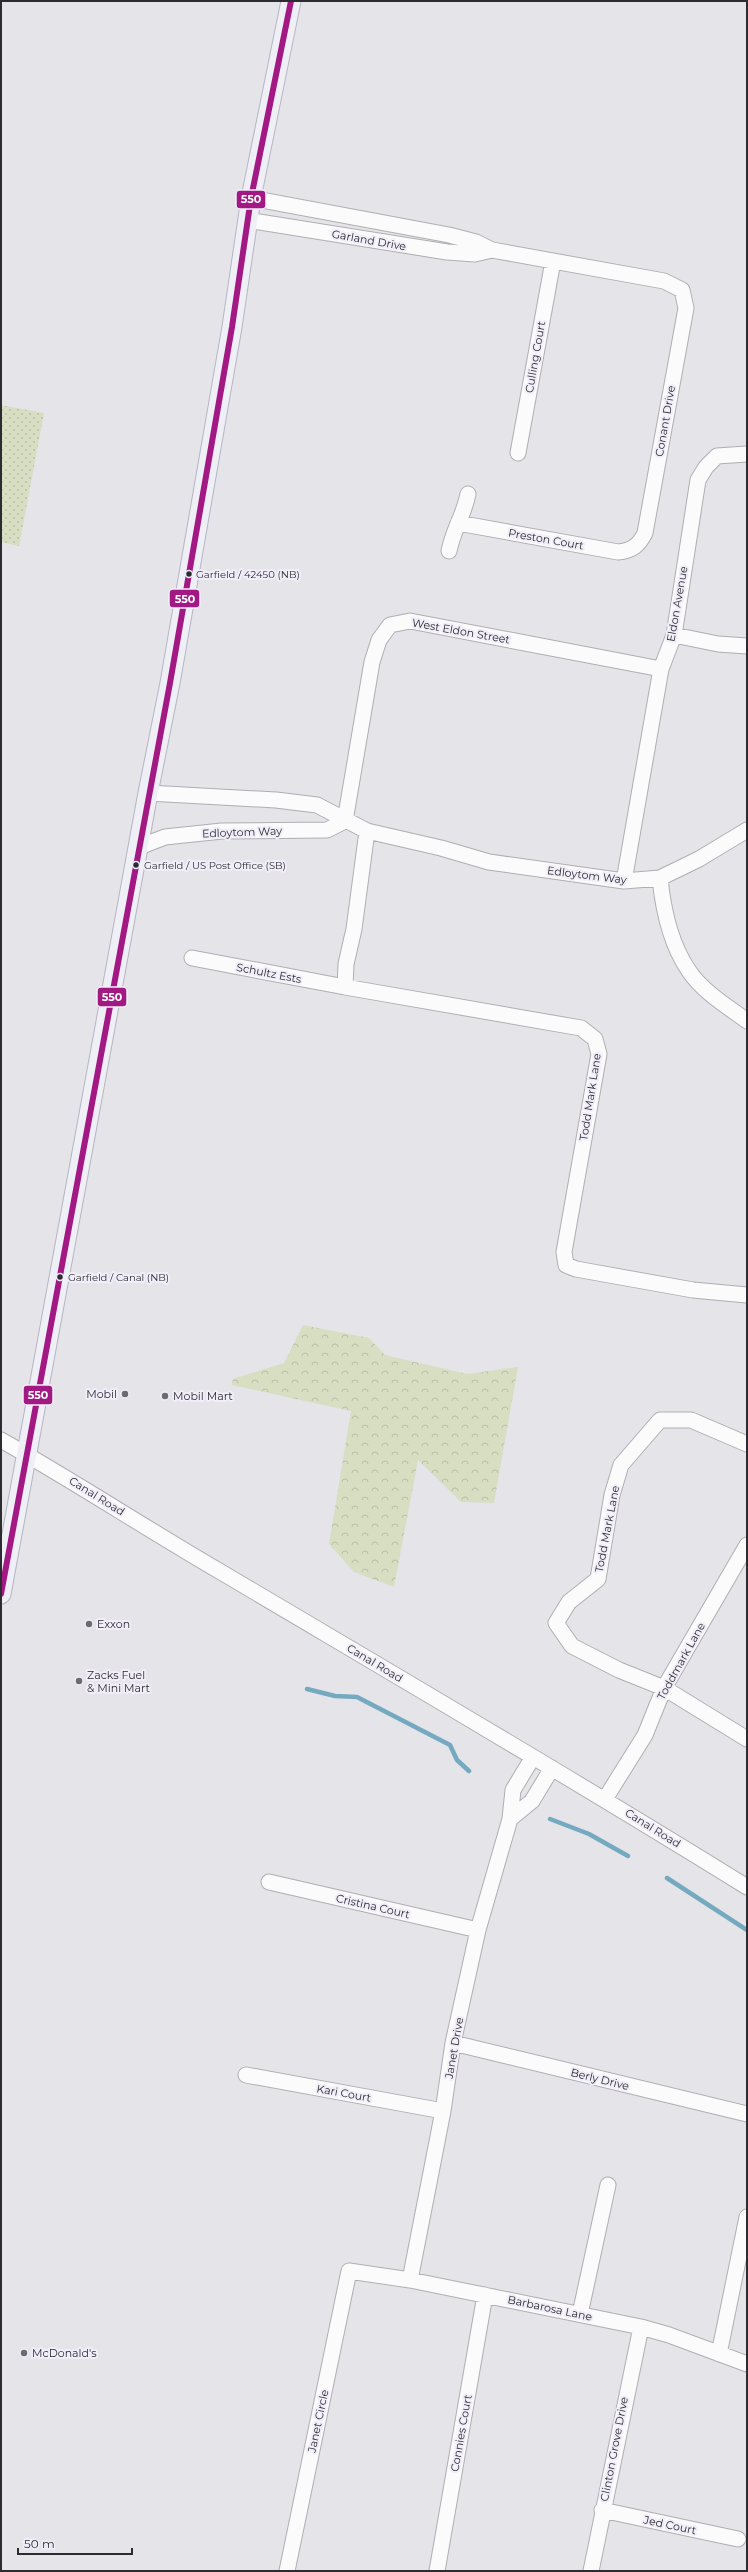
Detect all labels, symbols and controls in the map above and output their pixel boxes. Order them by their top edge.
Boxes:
line badge: 550 [236,190,266,209]
text: 550 [241,192,262,206]
street label: Garland Drive [331,227,408,253]
street label: Culling Court [522,320,548,394]
street label: Conant Drive [652,384,678,458]
street label: Preston Court [507,525,585,553]
street label: Eldon Avenue [663,565,691,643]
place label: Garfield / 42450 (NB) [196,568,300,581]
marker: Garfield / 42450 (NB) [184,569,194,579]
line badge: 550 [169,589,200,608]
text: 550 [175,592,196,606]
street label: West Eldon Street [411,615,512,647]
street label: Edloytom Way [202,824,282,840]
place label: Garfield / US Post Office (SB) [144,859,286,872]
marker: Garfield / US Post Office (SB) [131,860,141,870]
street label: Edloytom Way [546,863,628,887]
street label: Schultz Ests [235,960,303,986]
line badge: 550 [97,987,127,1007]
text: 550 [102,990,123,1004]
street label: Todd Mark Lane [576,1052,604,1142]
place label: Garfield / Canal (NB) [68,1271,169,1284]
marker: Garfield / Canal (NB) [55,1272,65,1282]
line badge: 550 [23,1385,53,1405]
place label: Mobil [86,1387,117,1401]
text: 550 [28,1388,49,1402]
marker: Mobil [120,1389,130,1399]
place label: Mobil Mart [173,1389,233,1403]
marker: Mobil Mart [160,1391,170,1401]
street label: Canal Road [67,1473,127,1519]
street label: Todd Mark Lane [592,1484,622,1574]
place label: Exxon [97,1617,130,1631]
marker: Exxon [84,1619,94,1629]
street label: Toddmark Lane [654,1619,708,1702]
street label: Canal Road [345,1641,405,1685]
place label: Zacks Fuel & Mini Mart [87,1668,151,1695]
marker: Zacks Fuel & Mini Mart [74,1676,84,1686]
street label: Canal Road [623,1805,683,1851]
street label: Cristina Court [335,1891,412,1921]
street label: Janet Drive [442,2016,466,2081]
street label: Berly Drive [569,2065,631,2093]
street label: Kari Court [316,2081,373,2105]
street label: Barbarosa Lane [506,2292,594,2324]
place label: McDonald's [32,2346,97,2360]
marker: McDonald's [19,2348,29,2358]
street label: Janet Circle [304,2388,332,2455]
street label: Connies Court [447,2393,475,2473]
street label: Clinton Grove Drive [597,2395,631,2502]
street label: Jed Court [641,2512,698,2538]
scale bar [18,2530,132,2556]
text: 50 m [24,2536,55,2551]

